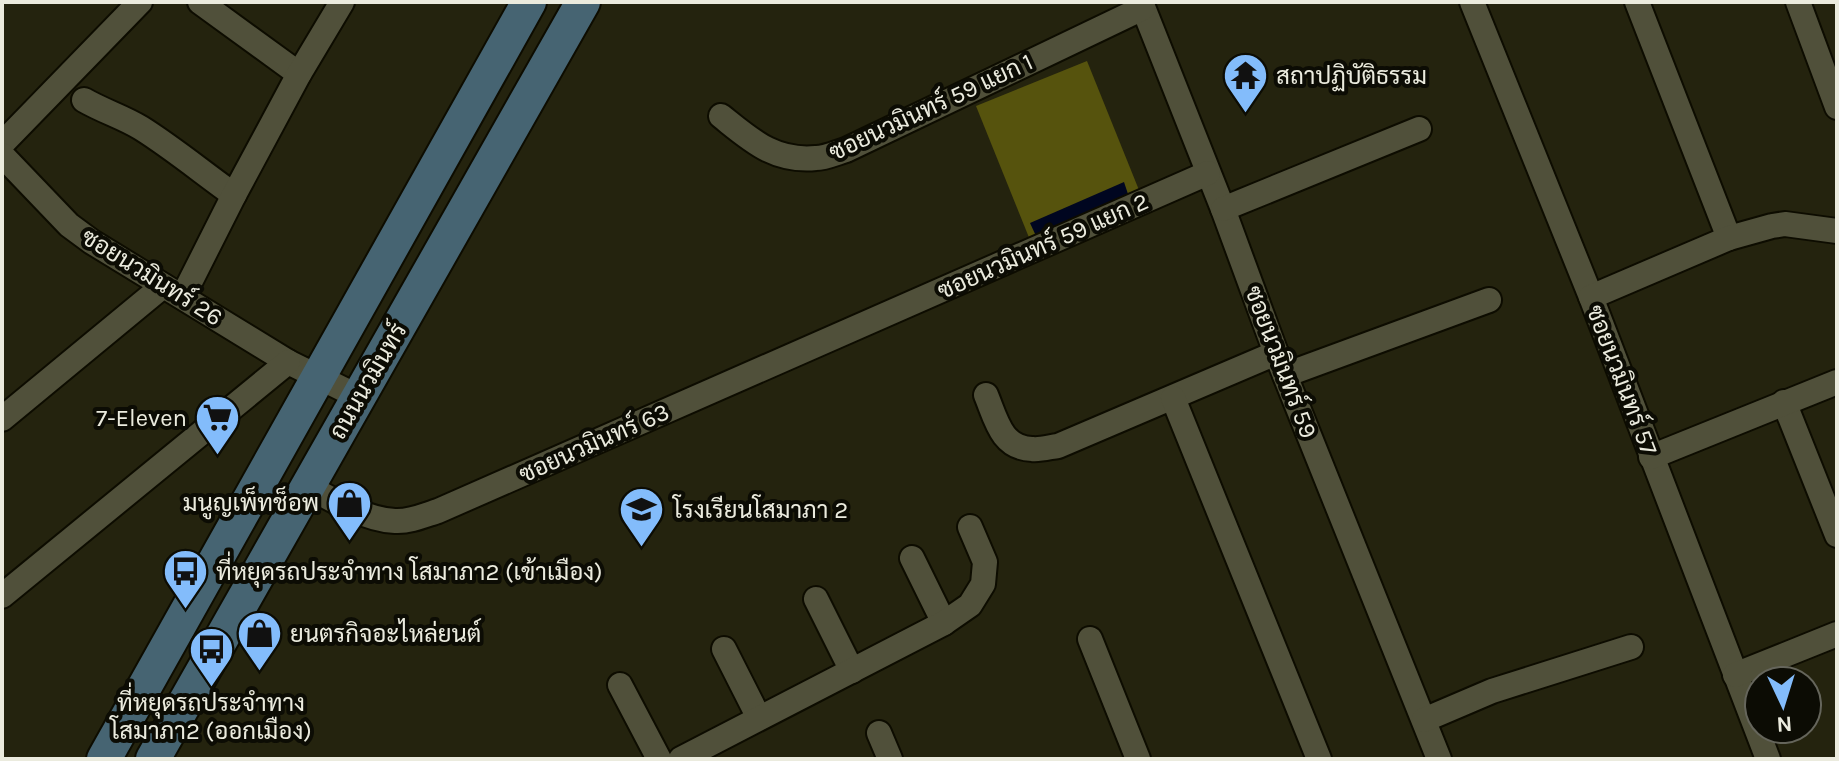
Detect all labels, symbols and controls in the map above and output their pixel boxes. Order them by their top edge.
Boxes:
street label: ซอยนวมินทร์ 59 แยก 1 [824,46,1037,167]
temple icon: สถาปฏิบัติธรรม [1221,52,1269,115]
place label: สถาปฏิบัติธรรม [1276,62,1427,92]
street label: ซอยนวมินทร์ 59 แยก 2 [933,185,1153,305]
street label: ซอยนวมินทร์ 26 [76,221,229,332]
street label: ซอยนวมินทร์ 59 [1239,281,1325,442]
street label: ซอยนวมินทร์ 57 [1581,300,1665,459]
street label: ถนนนวมินทร์ [322,317,413,444]
supermarket icon: 7-Eleven [194,394,242,457]
street label: ซอยนวมินทร์ 63 [514,396,673,489]
place label: 7-Eleven [96,404,187,432]
shop icon: มนูญเพ็ทช็อพ [326,479,374,542]
place label: มนูญเพ็ทช็อพ [183,486,319,520]
school or university icon: โรงเรียนโสมาภา 2 [618,486,666,549]
place label: โรงเรียนโสมาภา 2 [671,494,848,524]
bus stop icon: ที่หยุดรถประจำทาง โสมาภา2 (เข้าเมือง) [161,548,209,611]
place label: ที่หยุดรถประจำทาง โสมาภา2 (เข้าเมือง) [216,551,603,588]
shop icon: ยนตรกิจอะไหล่ยนต์ [235,610,283,673]
place label: ยนตรกิจอะไหล่ยนต์ [290,618,481,648]
bus stop icon: ที่หยุดรถประจำทาง โสมาภา2 (ออกเมือง) [187,625,235,688]
north arrow [1743,665,1823,745]
place label: ที่หยุดรถประจำทาง โสมาภา2 (ออกเมือง) [108,682,312,745]
text: N [1776,710,1793,737]

